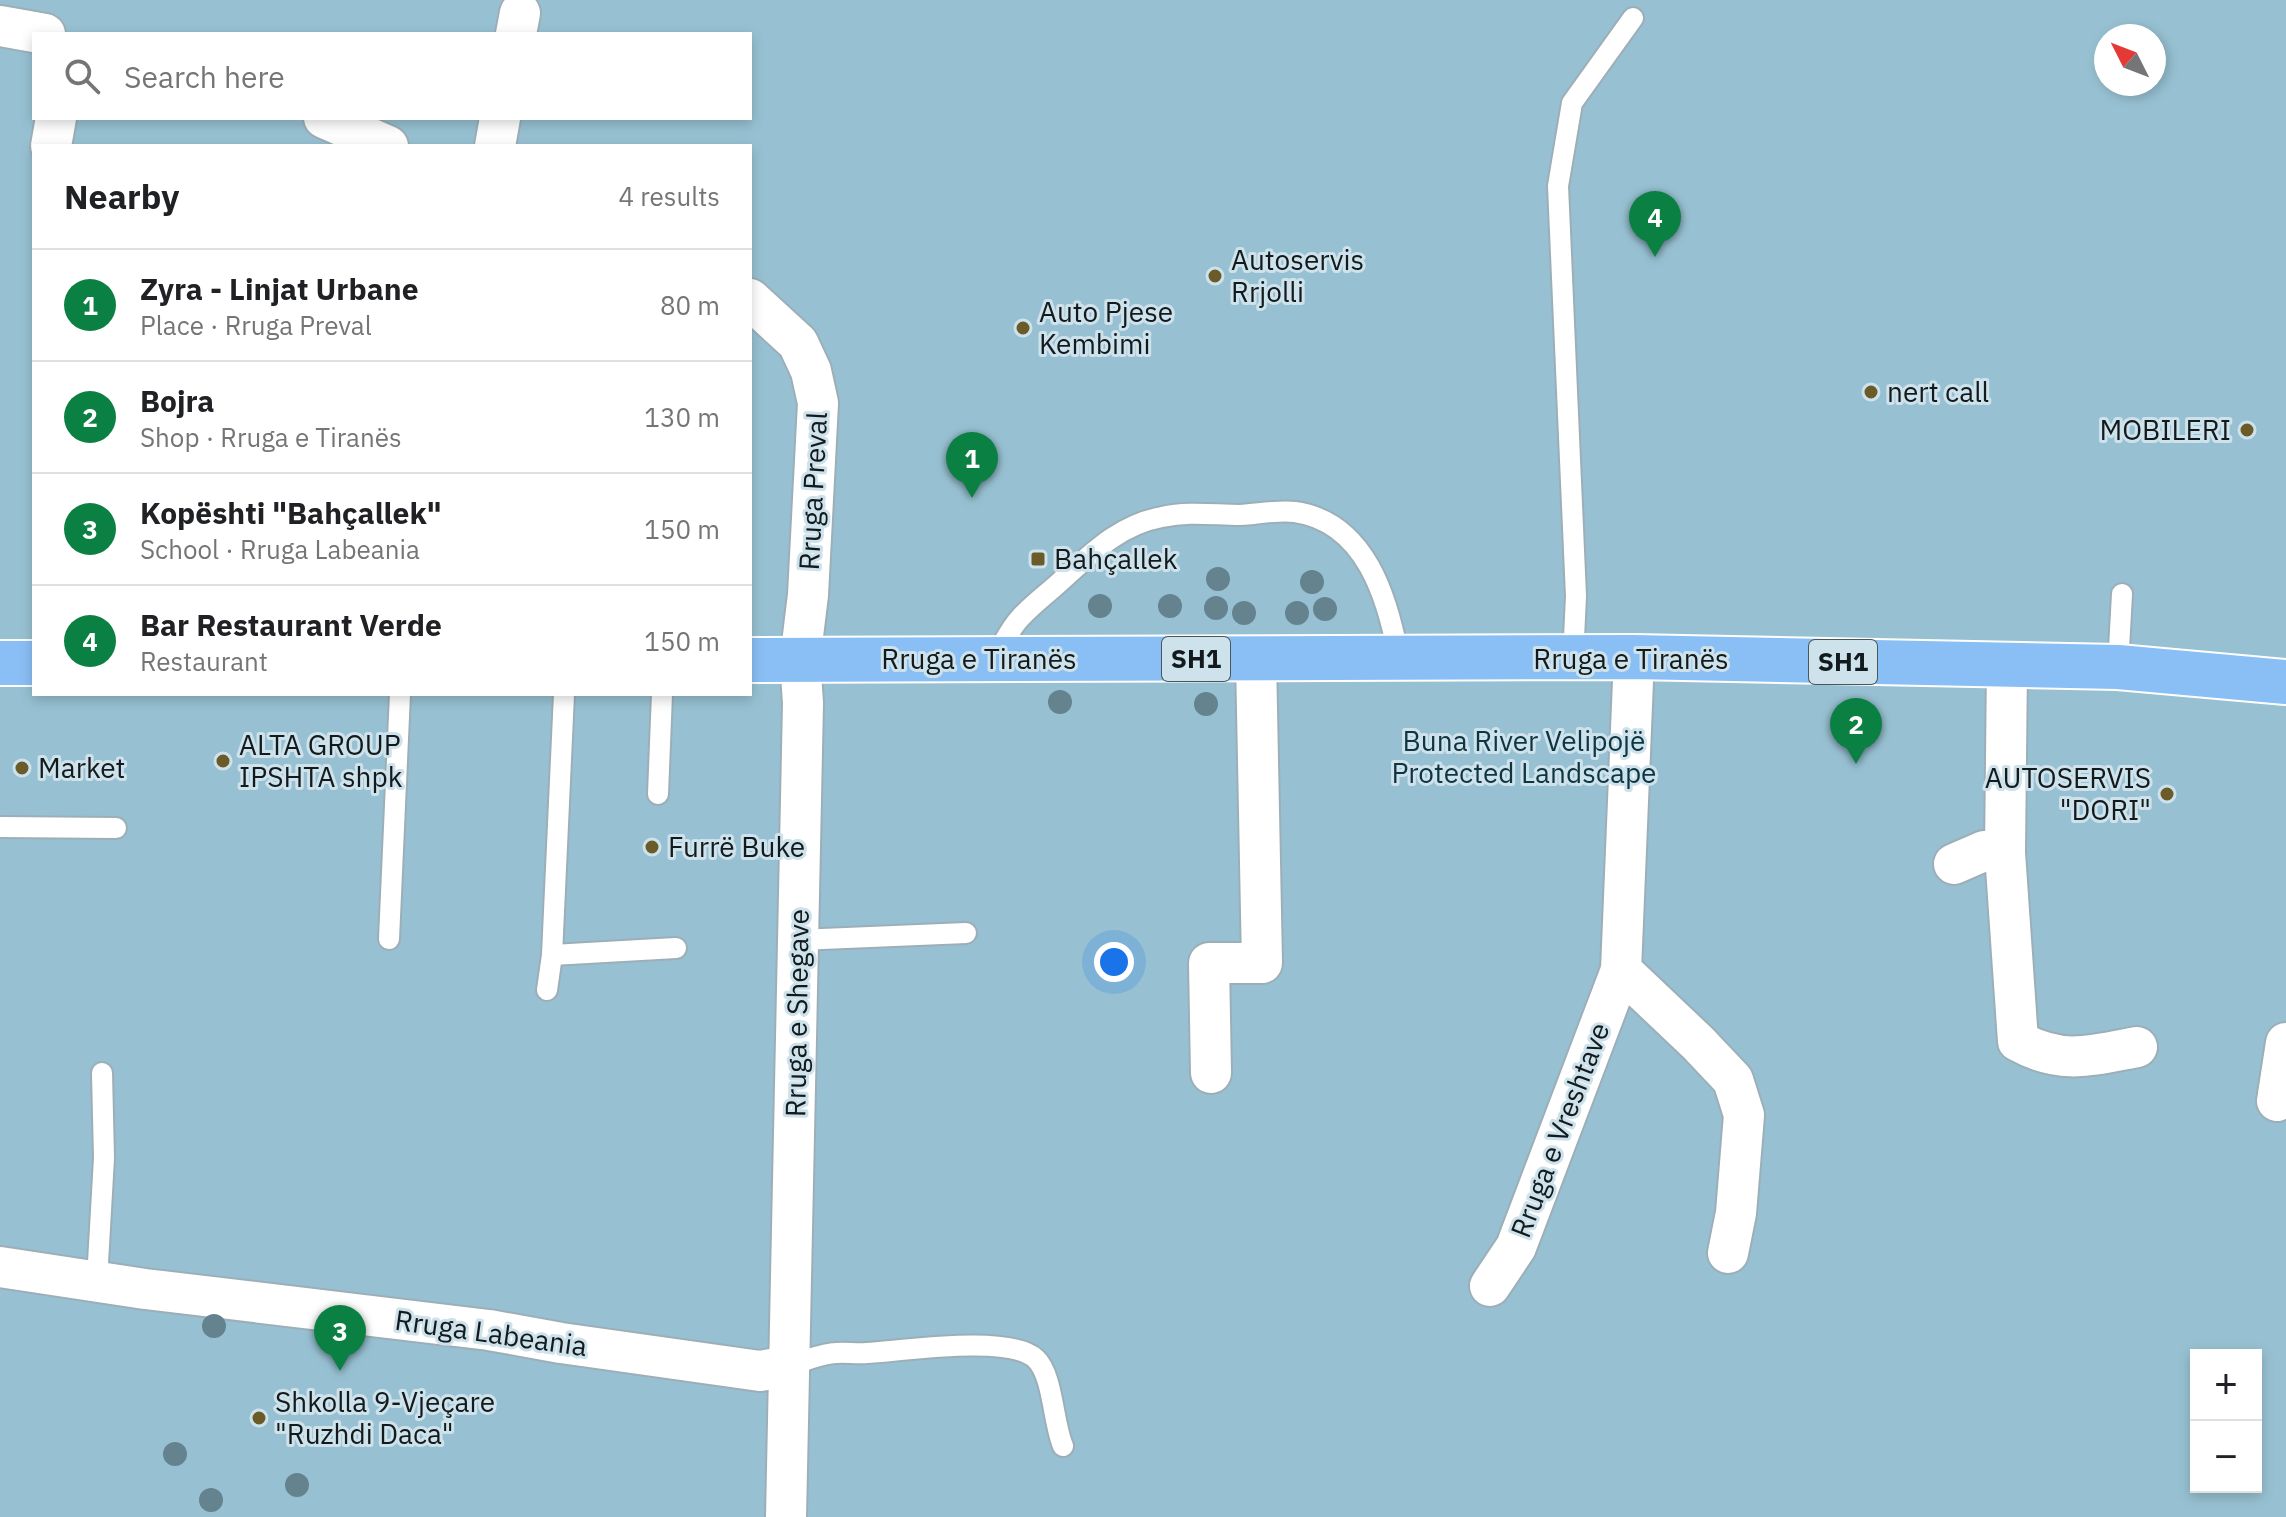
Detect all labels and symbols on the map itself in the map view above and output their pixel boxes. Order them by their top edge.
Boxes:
north arrow [2094,24,2166,96]
pin: 4 [1629,191,1681,257]
place label: Autoservis Rrjolli [1231,241,1364,310]
marker: Autoservis Rrjolli [1206,267,1224,285]
place label: Auto Pjese Kembimi [1039,293,1173,362]
marker: Auto Pjese Kembimi [1014,319,1032,337]
place label: nert call [1887,373,1989,410]
marker: nert call [1862,383,1880,401]
street label: Rruga Preval [790,411,835,571]
place label: MOBILERI [2099,411,2231,448]
marker: MOBILERI [2238,421,2256,439]
pin: 1 [946,432,998,498]
place label: Bahçallek [1054,540,1178,577]
marker: Bahçallek [1029,550,1047,568]
road number: SH1 [1162,637,1230,681]
street label: Rruga e Tiranës [881,640,1077,677]
street label: Rruga e Tiranës [1533,640,1729,677]
road number: SH1 [1809,640,1877,684]
pin: 2 [1830,698,1882,764]
park label: Buna River Velipojë Protected Landscape [1392,722,1657,791]
place label: ALTA GROUP IPSHTA shpk [239,726,403,795]
place label: Market [38,749,125,786]
marker: ALTA GROUP IPSHTA shpk [214,752,232,770]
marker: Market [13,759,31,777]
place label: AUTOSERVIS "DORI" [1985,759,2151,828]
marker: AUTOSERVIS "DORI" [2158,785,2176,803]
place label: Furrë Buke [668,828,805,865]
marker: Furrë Buke [643,838,661,856]
street label: Rruga e Shegave [776,909,817,1117]
your location [1094,942,1134,982]
street label: Rruga e Vreshtave [1501,1017,1618,1243]
street label: Rruga Labeania [393,1301,590,1364]
pin: 3 [314,1305,366,1371]
place label: Shkolla 9-Vjeçare "Ruzhdi Daca" [275,1383,495,1452]
marker: Shkolla 9-Vjeçare "Ruzhdi Daca" [250,1409,268,1427]

